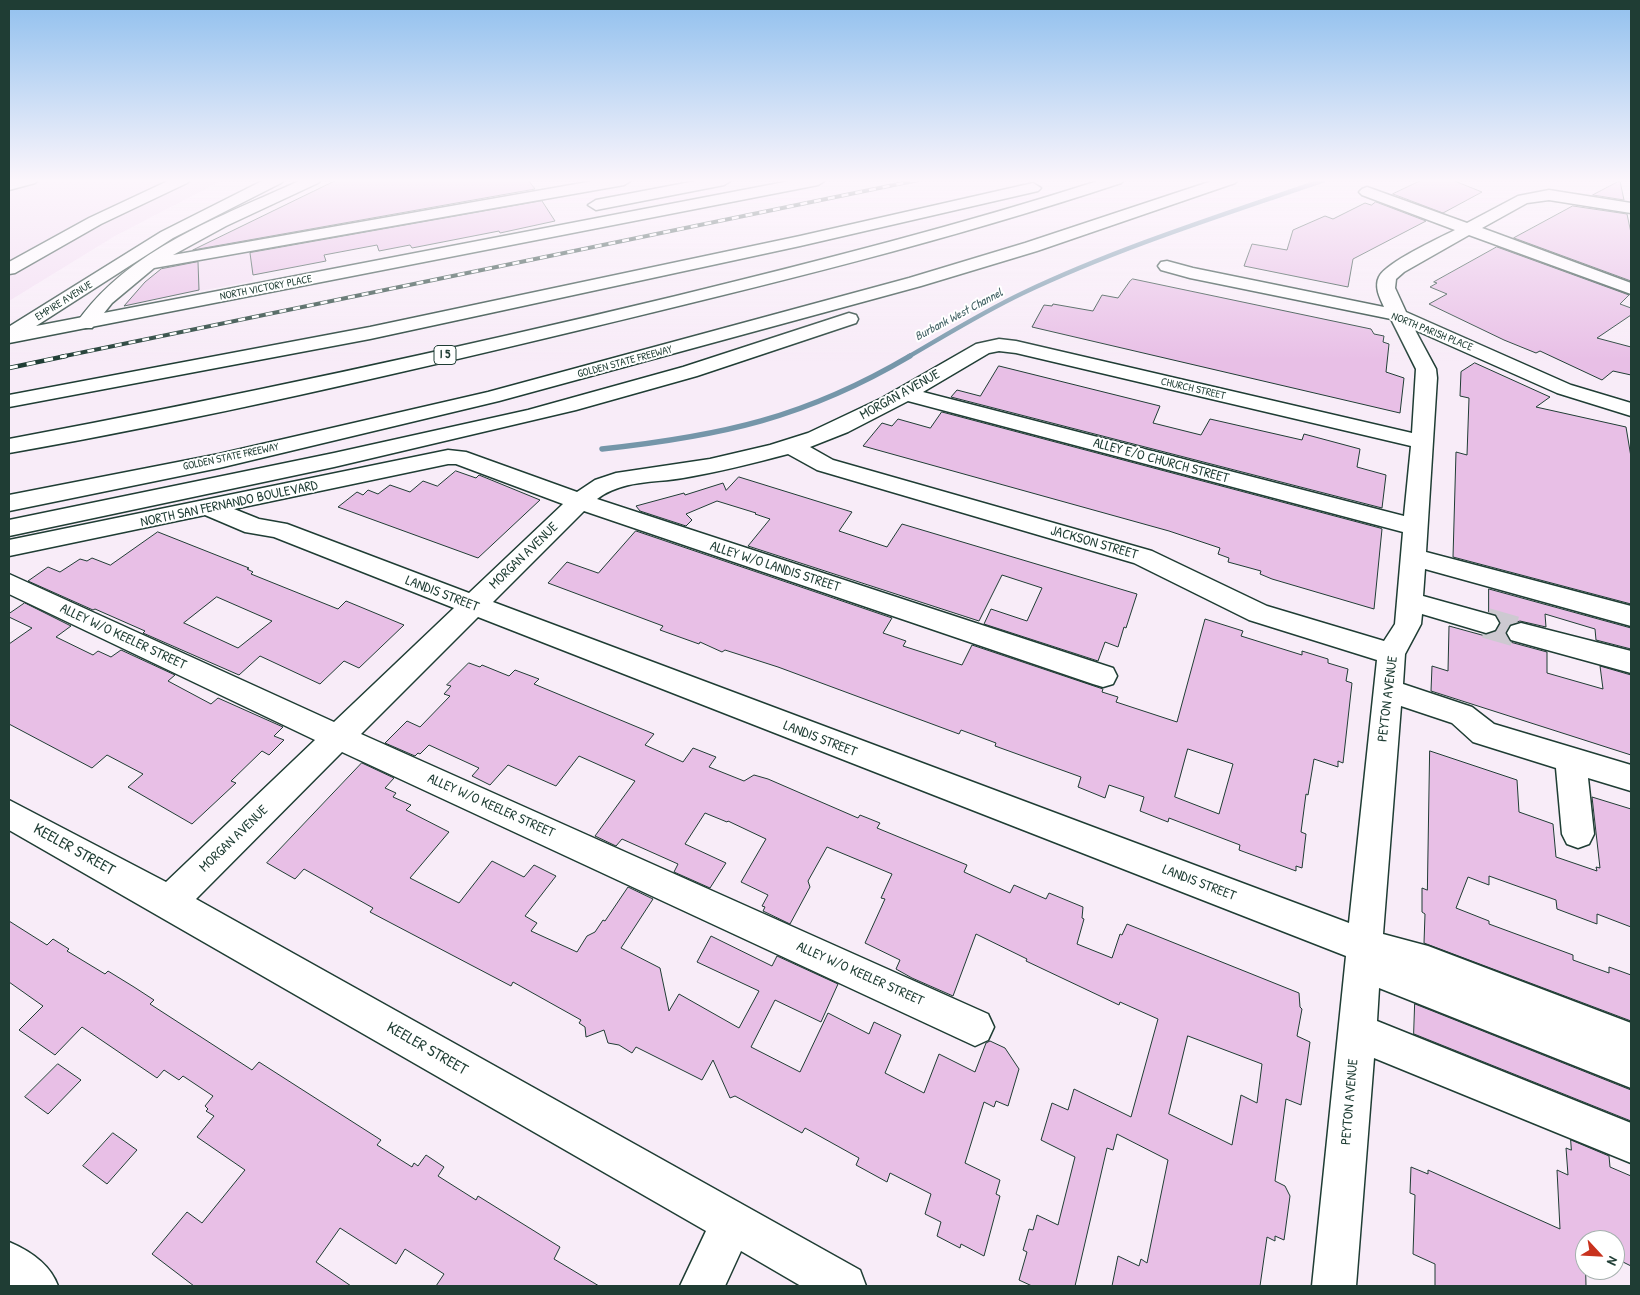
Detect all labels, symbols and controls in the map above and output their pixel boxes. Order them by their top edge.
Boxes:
street label: NORTH VICTORY PLACE [219,273,313,303]
street label: EMPIRE AVENUE [33,278,95,324]
water label: Burbank West Channel [913,286,1005,344]
street label: NORTH PARISH PLACE [1389,310,1475,354]
street label: GOLDEN STATE FREEWAY [576,343,674,381]
road number: I 5 [434,346,456,364]
street label: MORGAN AVENUE [857,366,943,424]
street label: CHURCH STREET [1159,375,1227,403]
street label: ALLEY E/O CHURCH STREET [1091,435,1231,487]
street label: GOLDEN STATE FREEWAY [182,440,280,474]
street label: NORTH SAN FERNANDO BOULEVARD [139,477,319,531]
street label: MORGAN AVENUE [486,519,562,593]
street label: JACKSON STREET [1048,523,1140,563]
street label: ALLEY W/O LANDIS STREET [708,538,842,596]
street label: LANDIS STREET [403,572,481,616]
street label: ALLEY W/O KEELER STREET [57,600,189,674]
street label: PEYTON AVENUE [1374,655,1402,743]
street label: LANDIS STREET [781,717,859,761]
street label: ALLEY W/O KEELER STREET [425,770,557,842]
street label: MORGAN AVENUE [196,802,272,876]
street label: KEELER STREET [30,820,118,880]
street label: LANDIS STREET [1160,861,1238,905]
street label: ALLEY W/O KEELER STREET [794,938,926,1010]
street label: KEELER STREET [383,1018,471,1080]
street label: PEYTON AVENUE [1338,1058,1362,1146]
north arrow [1575,1230,1625,1280]
text: N [1603,1254,1623,1269]

